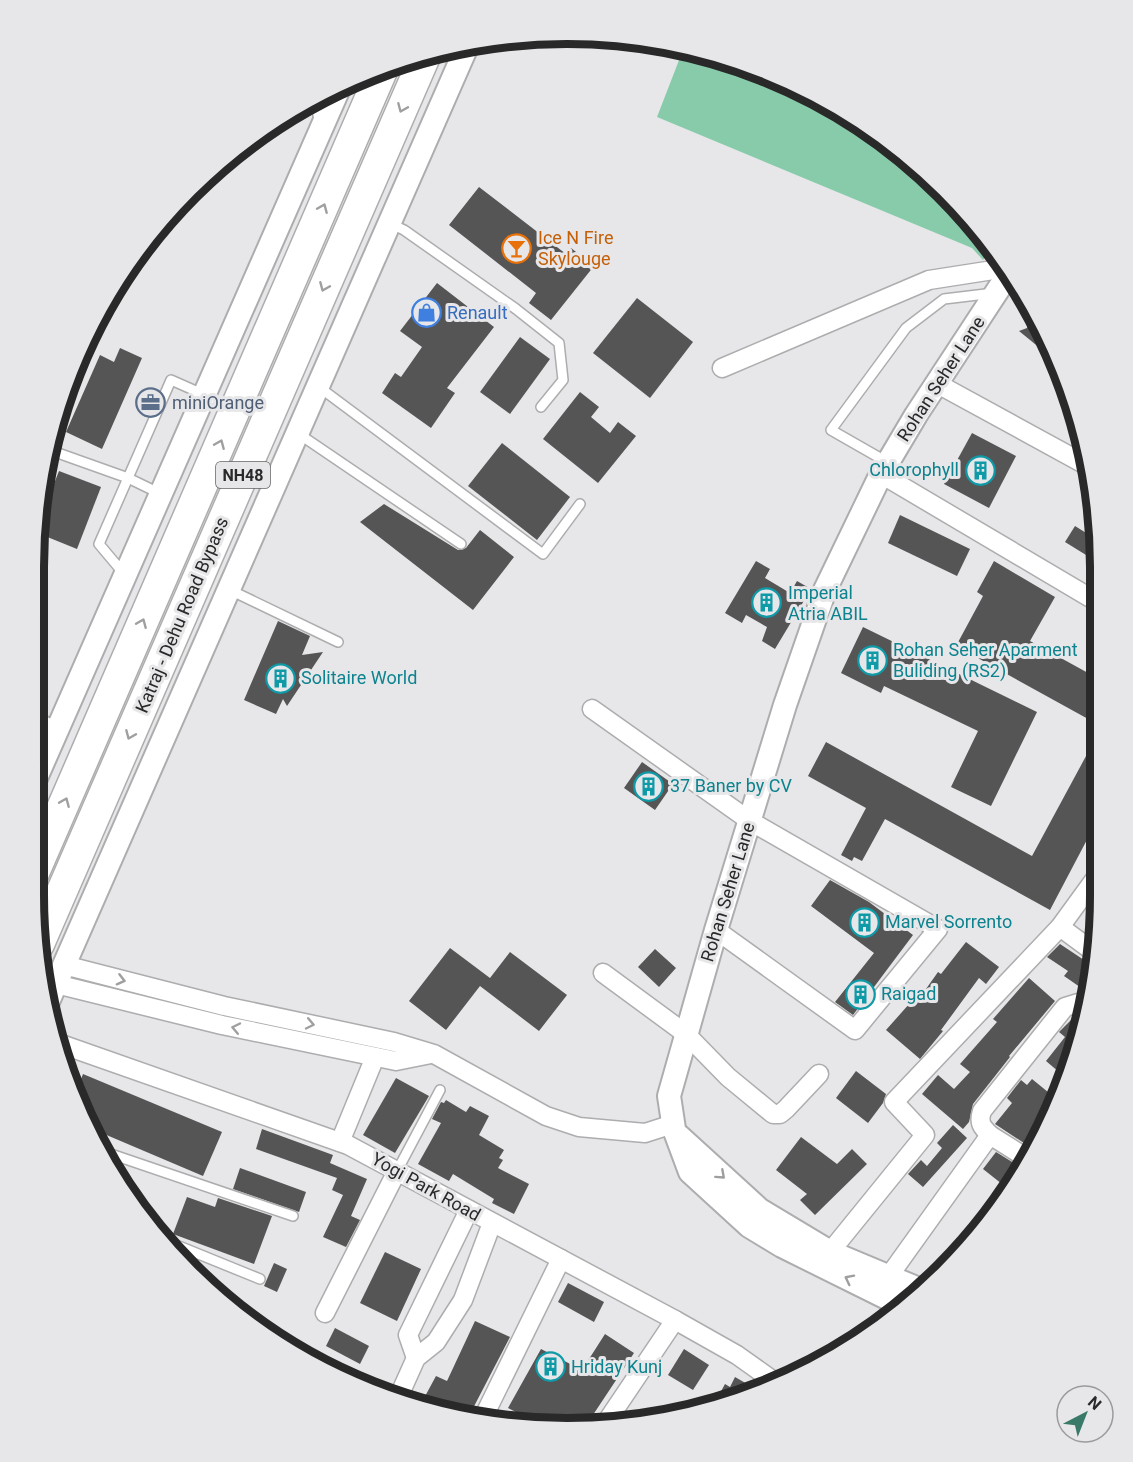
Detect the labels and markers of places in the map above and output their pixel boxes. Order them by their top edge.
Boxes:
place label: Ice N Fire Skylouge [538,227,613,269]
bar icon: Ice N Fire Skylouge [501,232,533,264]
shop icon: Renault [410,297,442,329]
place label: Renault [447,302,508,323]
office icon: miniOrange [135,387,167,419]
place label: miniOrange [172,392,264,413]
building icon: Chlorophyll [964,454,996,486]
place label: Chlorophyll [869,459,959,480]
place label: Imperial Atria ABIL [788,582,868,624]
building icon: Imperial Atria ABIL [751,587,783,619]
place label: Rohan Seher Aparment Buliding (RS2) [893,639,1078,682]
building icon: Rohan Seher Aparment Buliding (RS2) [856,644,888,676]
building icon: Solitaire World [264,662,296,694]
place label: Solitaire World [301,667,417,688]
building icon: 37 Baner by CV [633,770,665,802]
place label: 37 Baner by CV [670,775,792,796]
building icon: Marvel Sorrento [848,906,880,938]
place label: Marvel Sorrento [885,911,1012,932]
building icon: Raigad [844,978,876,1010]
place label: Raigad [881,983,936,1004]
building icon: Hriday Kunj [534,1351,566,1383]
place label: Hriday Kunj [571,1356,662,1377]

